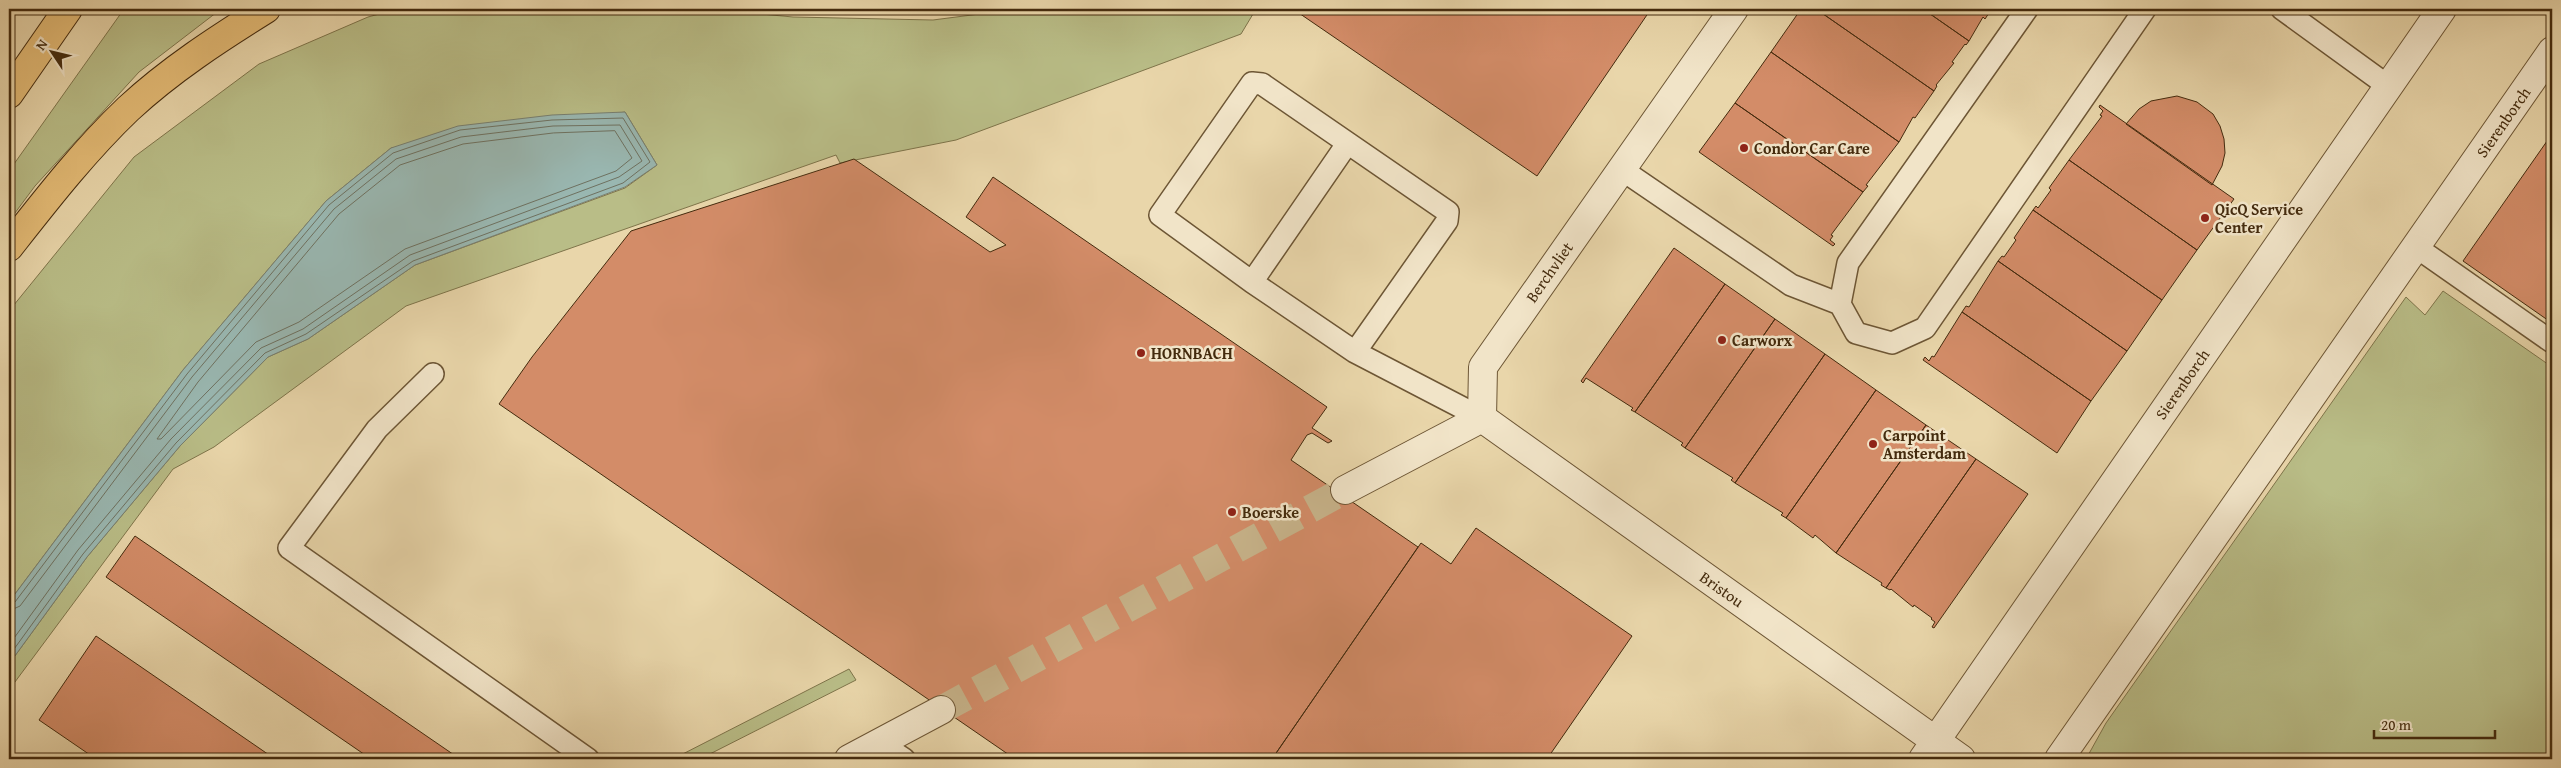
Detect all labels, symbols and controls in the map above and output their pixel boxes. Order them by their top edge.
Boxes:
north arrow [28,28,78,78]
text: N [30,34,53,54]
street label: Sierenborch [2470,82,2536,162]
place label: Condor Car Care [1754,136,1870,160]
marker: Condor Car Care [1738,142,1750,154]
place label: QicQ Service Center [2215,197,2303,239]
marker: QicQ Service Center [2199,212,2211,224]
street label: Berchvliet [1519,237,1579,307]
place label: Carworx [1732,328,1793,352]
marker: Carworx [1716,334,1728,346]
place label: HORNBACH [1151,341,1233,365]
street label: Sierenborch [2149,344,2215,424]
marker: HORNBACH [1135,347,1147,359]
place label: Carpoint Amsterdam [1883,423,1966,465]
marker: Carpoint Amsterdam [1867,438,1879,450]
place label: Boerske [1242,500,1299,524]
marker: Boerske [1226,506,1238,518]
street label: Bristou [1695,565,1749,613]
scale bar [2374,708,2495,740]
text: 20 m [2381,714,2412,735]

